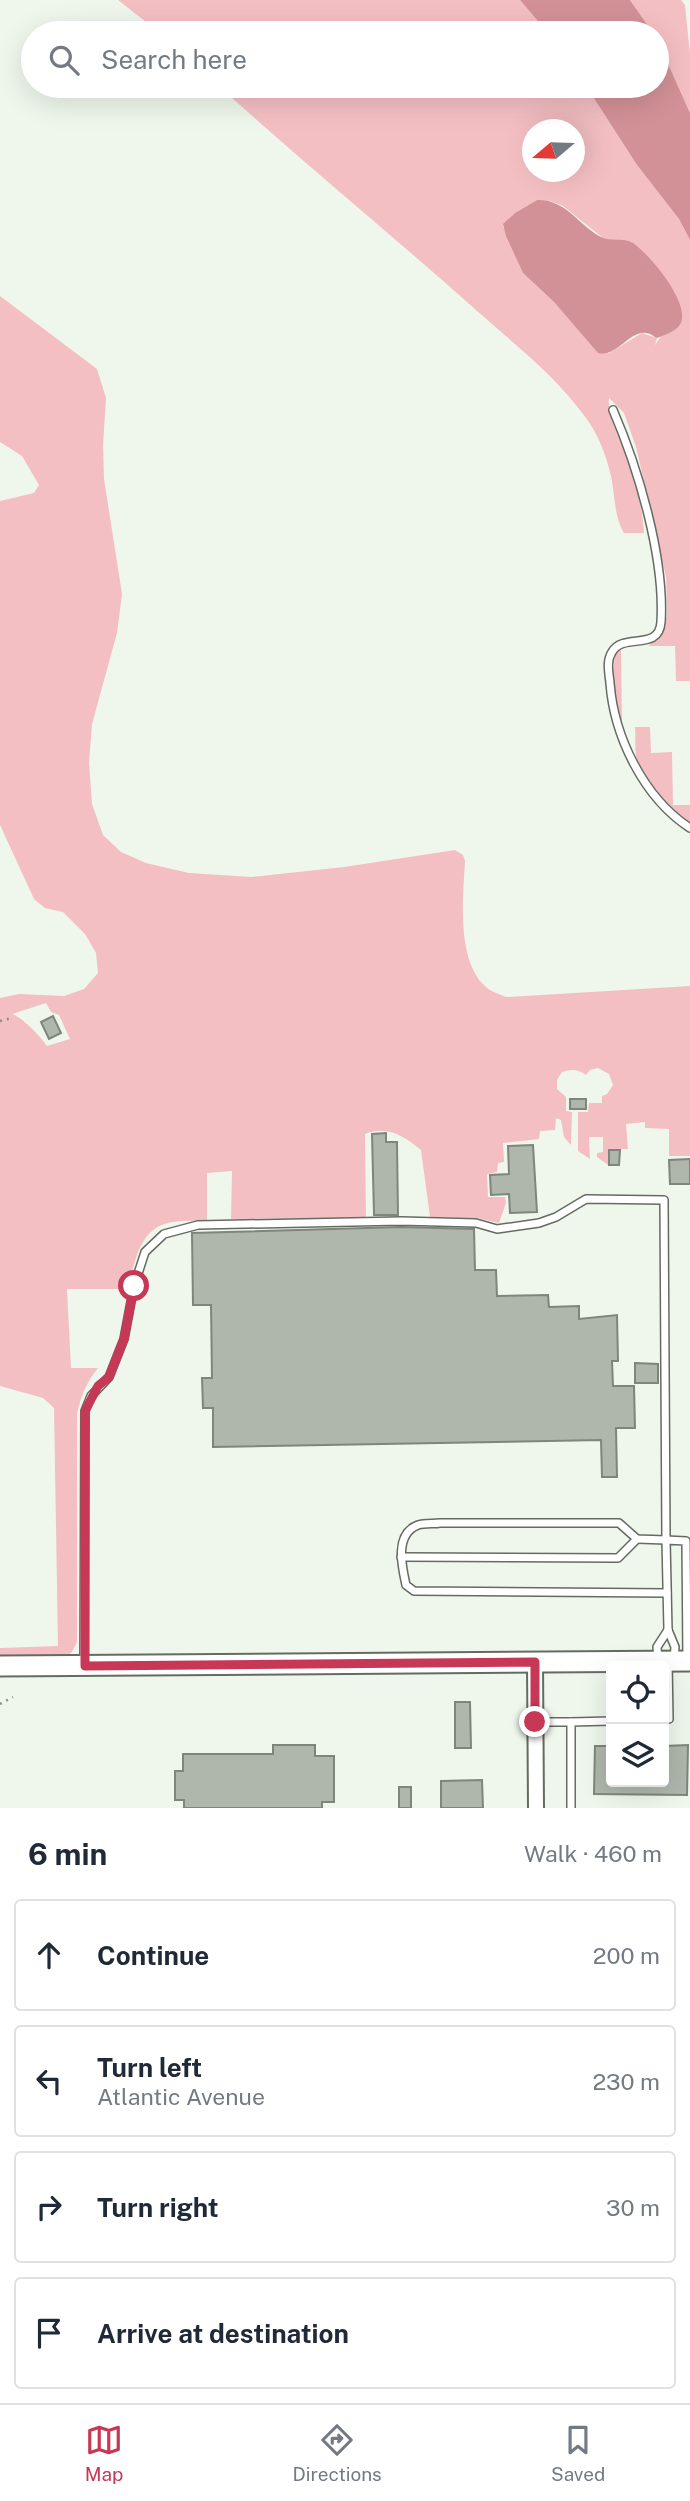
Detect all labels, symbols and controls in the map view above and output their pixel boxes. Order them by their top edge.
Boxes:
search box [21,21,669,98]
icon: search [45,41,83,79]
text: Search here [101,44,247,75]
north arrow [522,119,585,182]
route start [118,1270,149,1301]
map controls [606,1661,669,1787]
button: locate [606,1661,669,1724]
route end [519,1706,550,1737]
button: layers [606,1724,669,1787]
text: 6 min [28,1836,107,1872]
text: Walk · 460 m [524,1840,662,1867]
icon: ahead [30,1936,68,1974]
text: Continue [97,1940,209,1971]
text: 200 m [593,1942,660,1969]
text: Turn left [97,2052,202,2083]
icon: left [30,2062,68,2100]
text: 230 m [592,2068,660,2095]
text: Atlantic Avenue [97,2083,265,2110]
icon: right [30,2188,68,2226]
text: Turn right [97,2192,219,2223]
text: 30 m [606,2194,660,2221]
icon: arrive [30,2314,68,2352]
text: Arrive at destination [97,2318,349,2349]
tab: Map [85,2421,123,2485]
tab: Directions [292,2421,382,2485]
tab: Saved [551,2421,605,2485]

